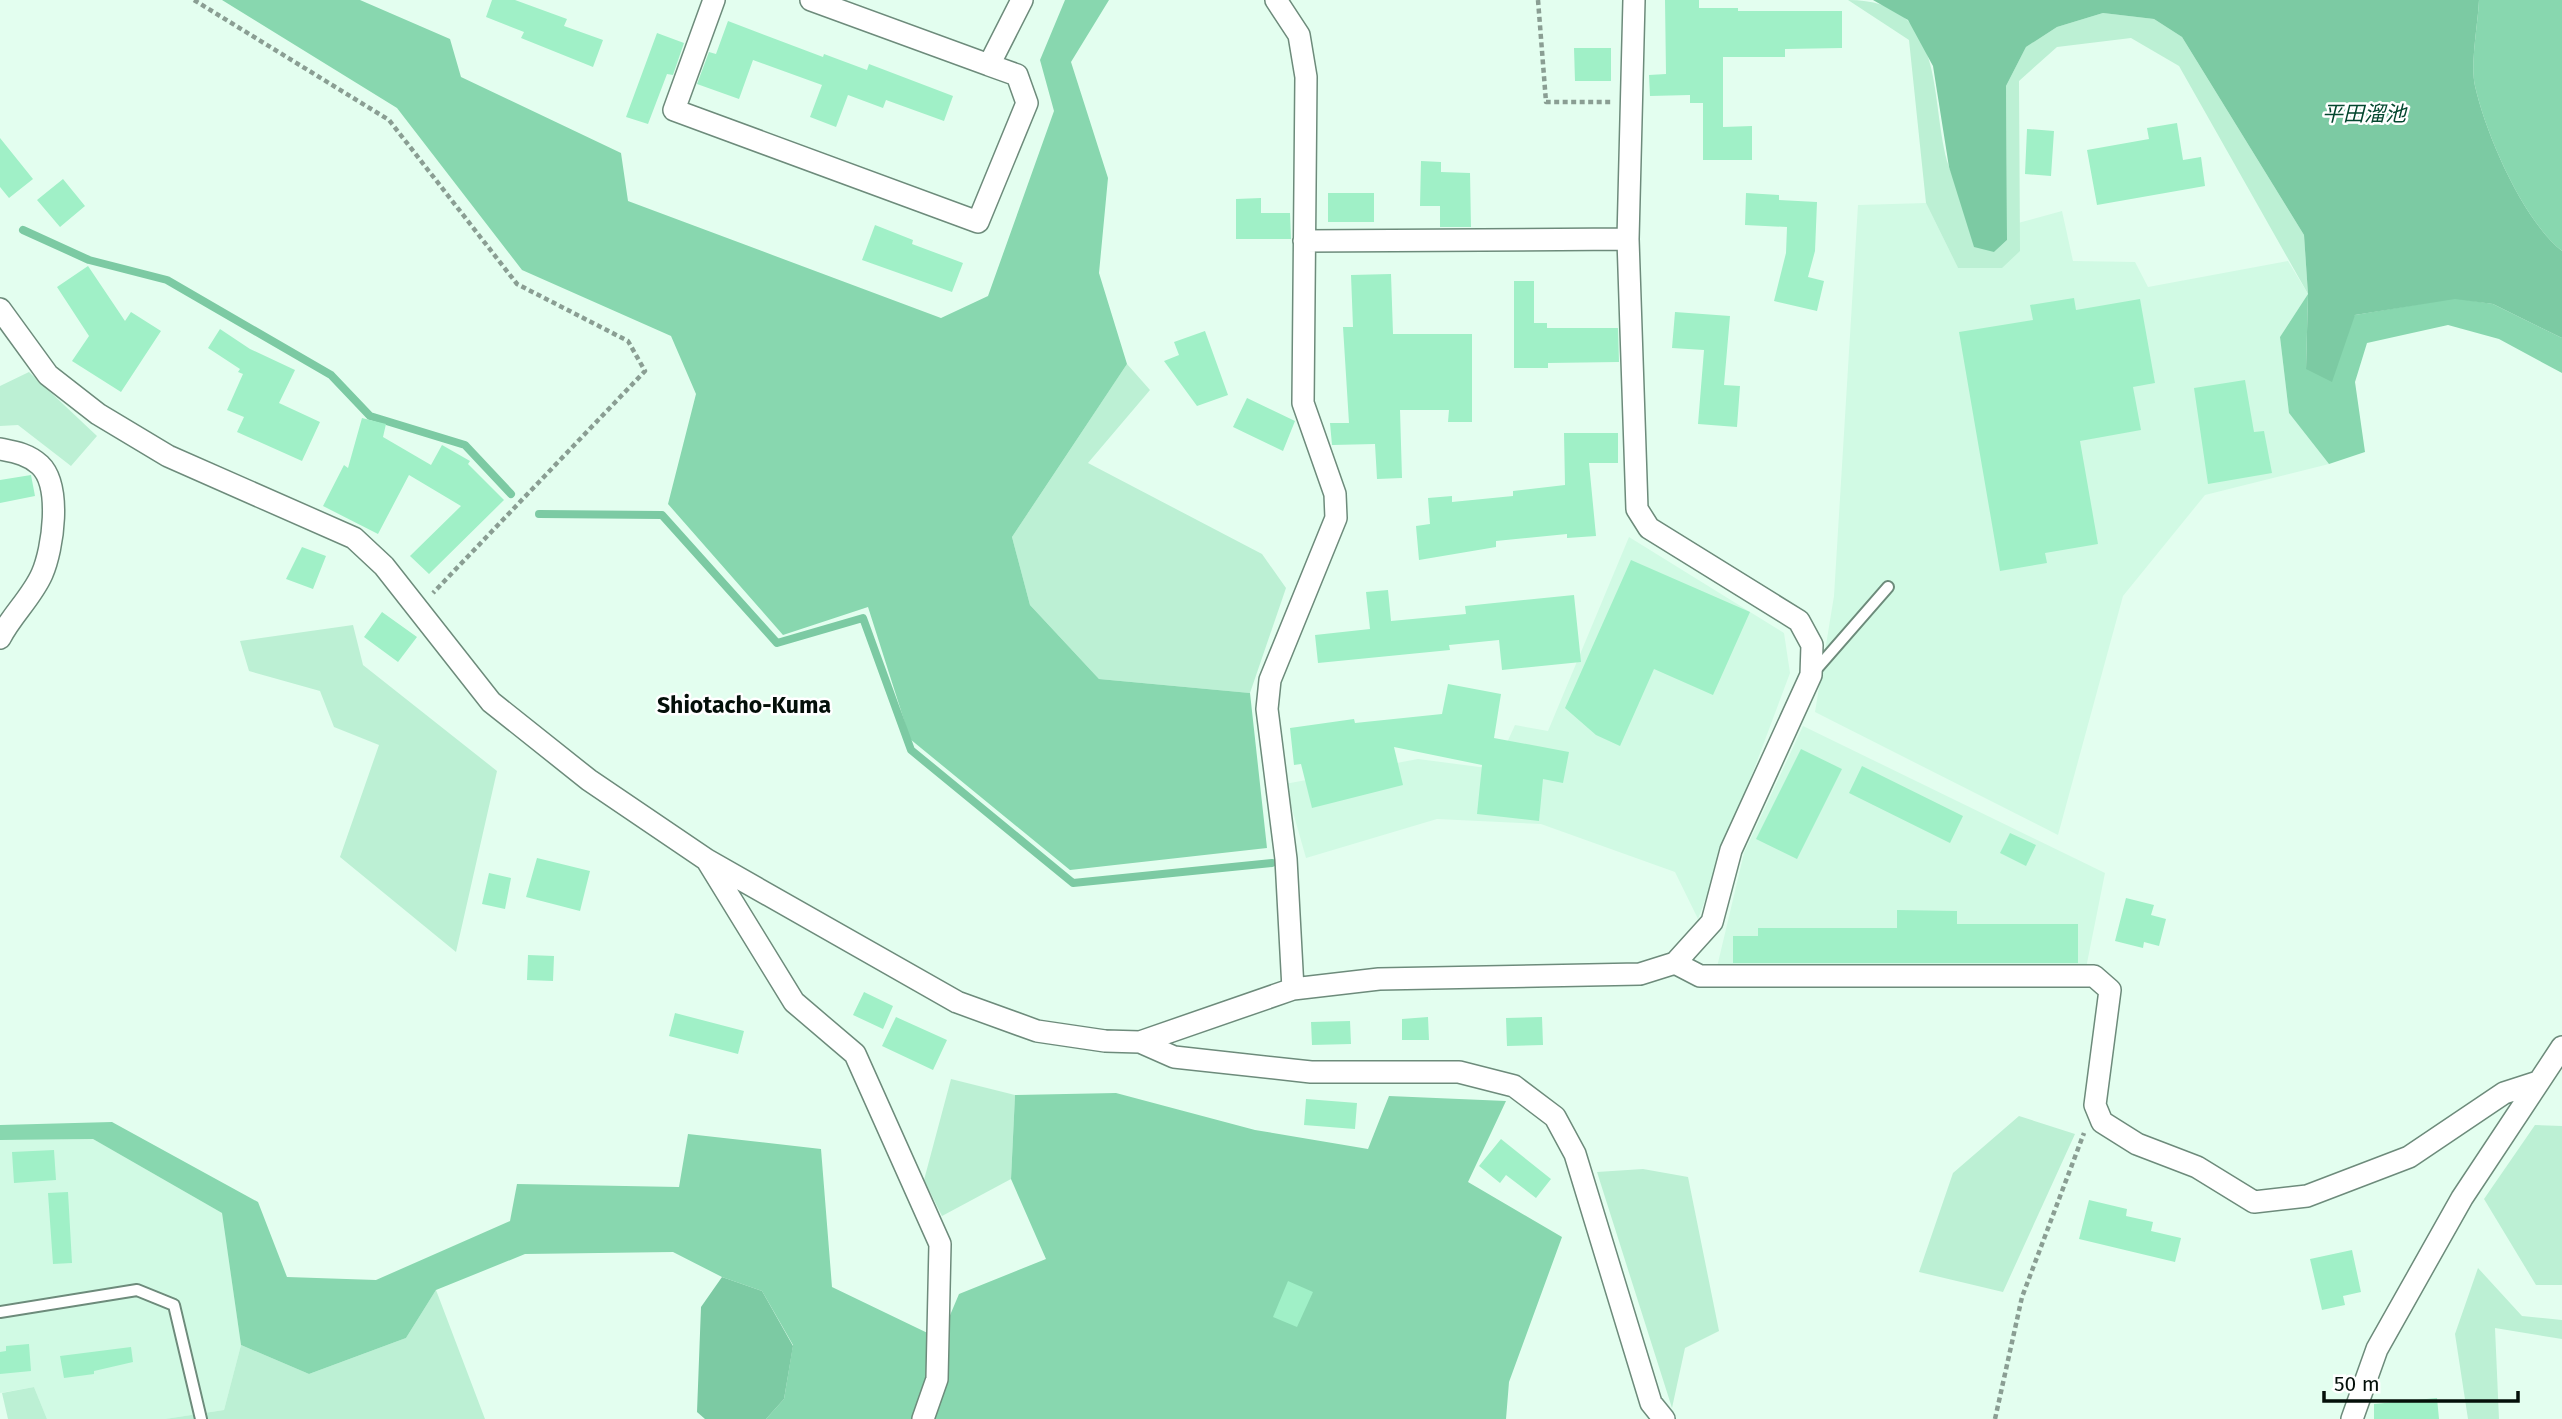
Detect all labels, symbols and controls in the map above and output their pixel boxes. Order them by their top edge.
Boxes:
water label: 平田溜池 [2322,101,2408,127]
district label: Shiotacho-Kuma [657,691,831,719]
scale bar [2324,1360,2518,1404]
text: 50 m [2334,1371,2380,1397]

